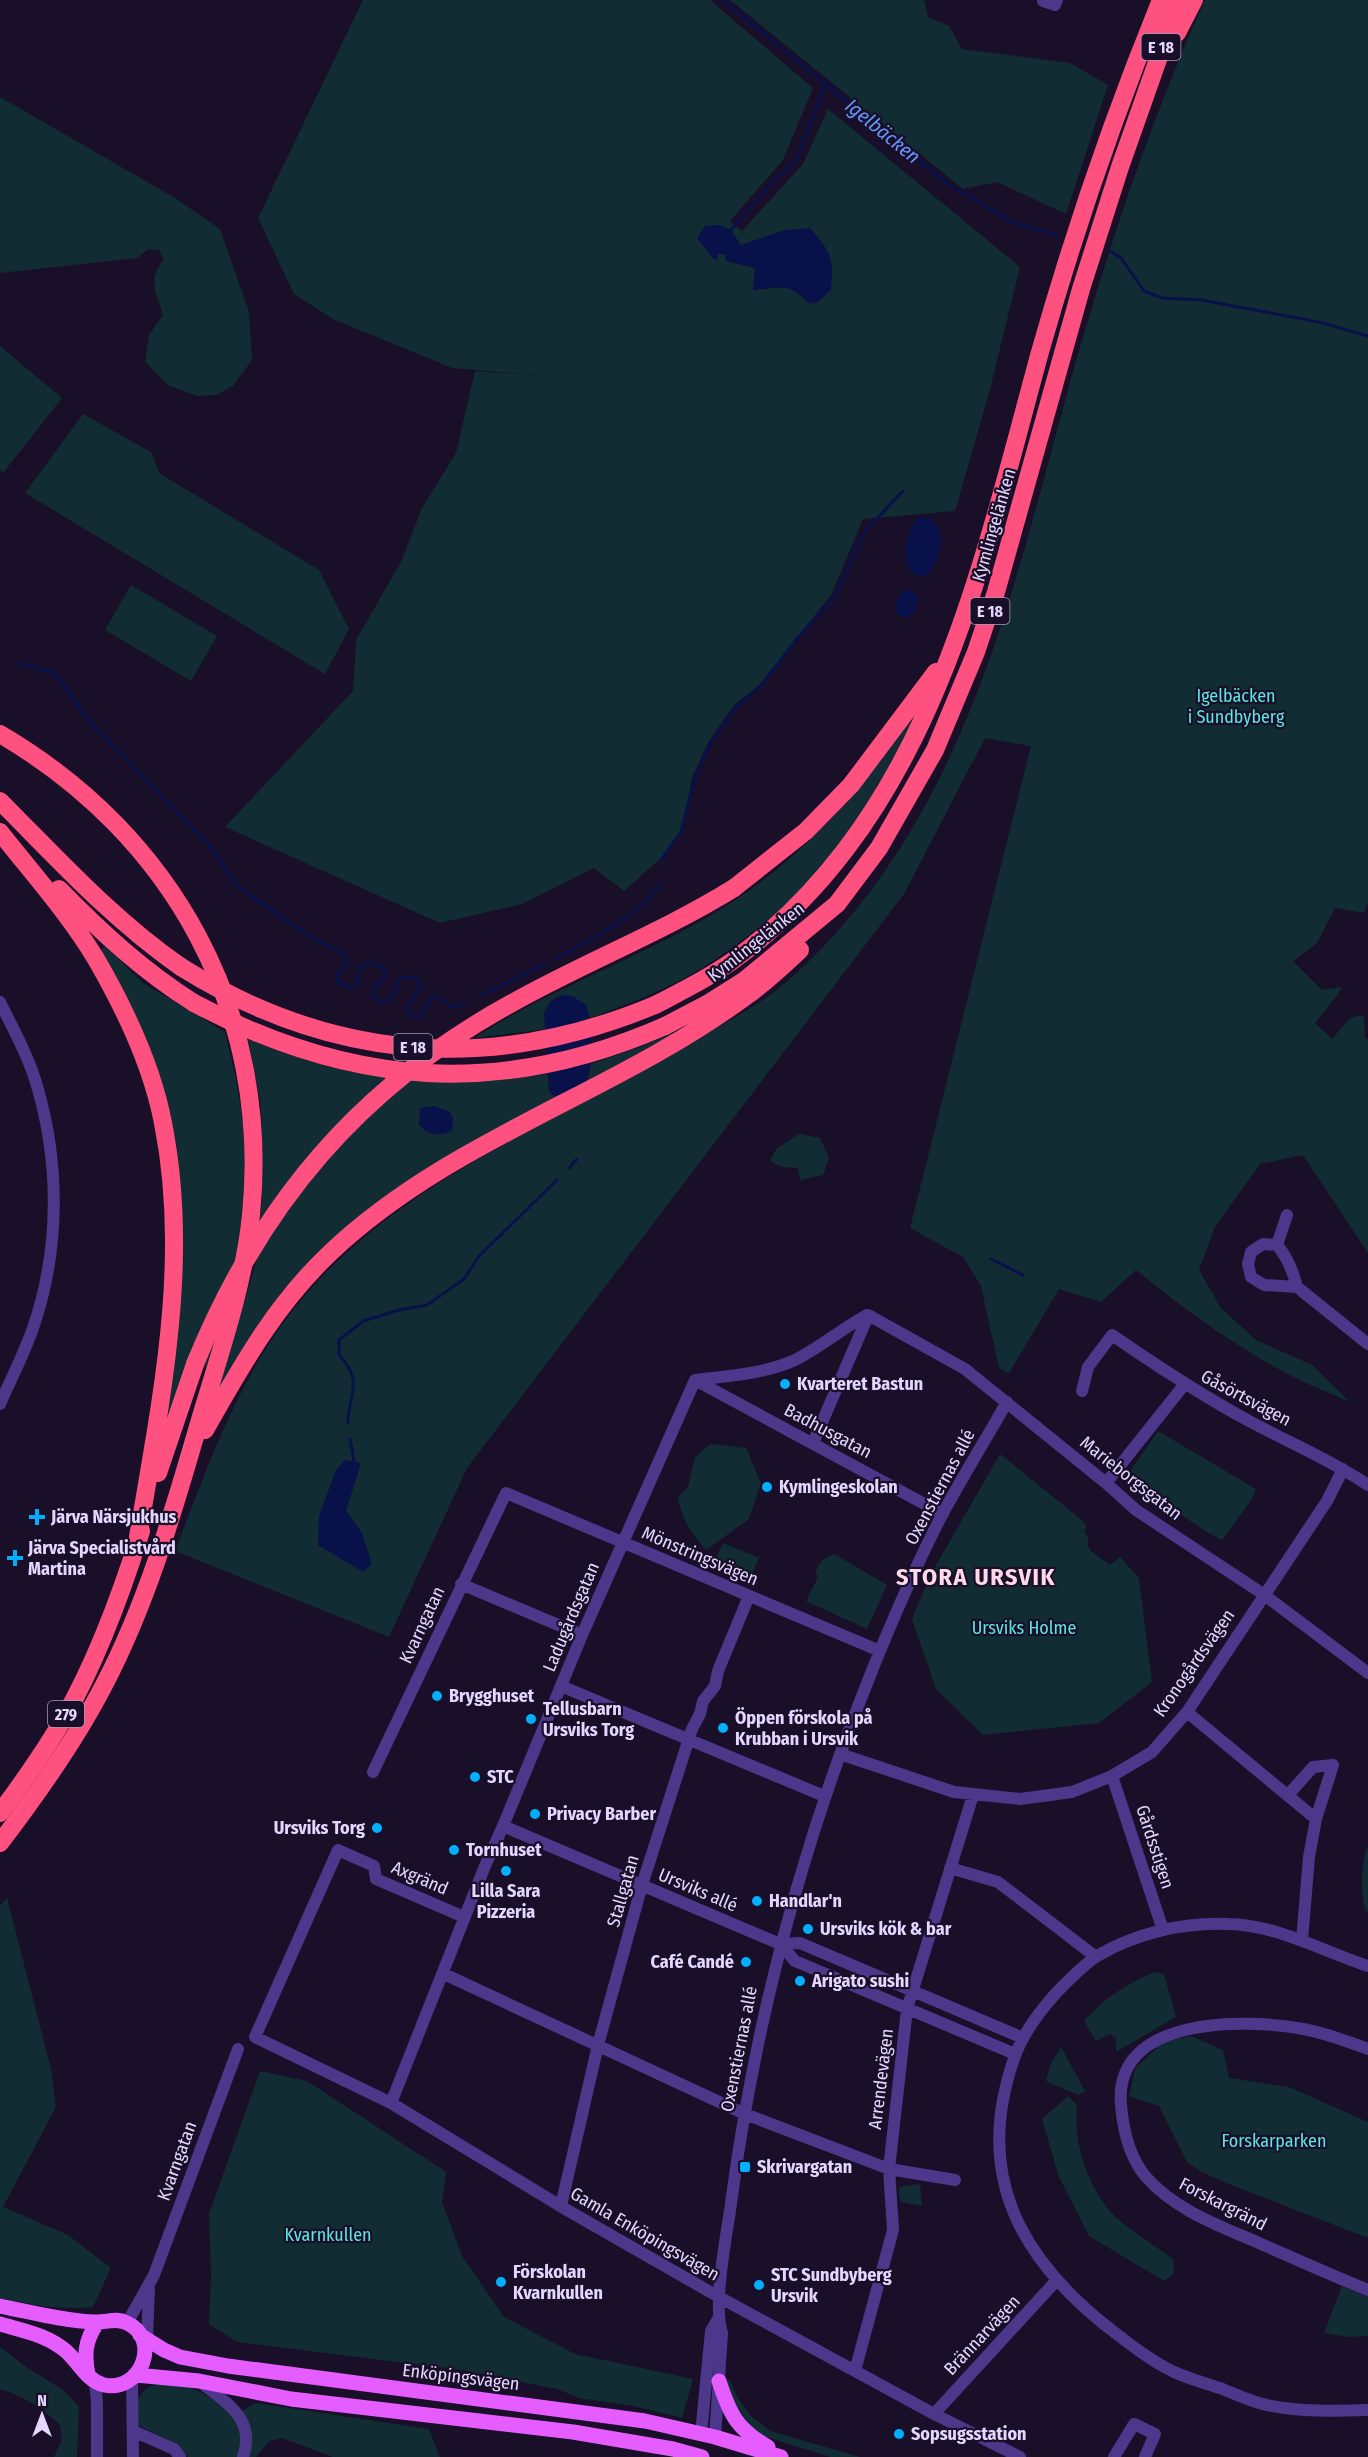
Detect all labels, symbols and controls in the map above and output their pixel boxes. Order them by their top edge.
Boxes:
road number: E 18 [1142,34,1180,60]
water label: Igelbäcken [841,93,925,169]
street label: Kymlingelänken [967,466,1021,584]
road number: E 18 [970,598,1010,624]
park label: Igelbäcken i Sundbyberg [1188,685,1285,728]
street label: Kymlingelänken [703,897,809,987]
road number: E 18 [394,1034,432,1060]
street label: Gåsörtsvägen [1197,1365,1295,1431]
place label: Kvarteret Bastun [797,1373,923,1395]
marker: Kvarteret Bastun [778,1377,792,1391]
street label: Badhusgatan [780,1399,876,1463]
street label: Oxenstiernas allé [900,1425,980,1548]
street label: Marieborgsgatan [1076,1431,1186,1525]
place label: Kymlingeskolan [779,1476,898,1498]
marker: Kymlingeskolan [760,1480,774,1494]
place label: Järva Närsjukhus [50,1506,177,1528]
marker: Järva Närsjukhus [28,1508,46,1526]
street label: Mönstringsvägen [638,1522,762,1590]
place label: Järva Specialistvård Martina [27,1537,176,1580]
marker: Järva Specialistvård Martina [6,1549,24,1567]
street label: Ladugårdsgatan [538,1559,604,1675]
district label: STORA URSVIK [896,1563,1056,1591]
street label: Kvarngatan [395,1583,449,1667]
street label: Kronogårdsvägen [1149,1605,1239,1721]
park label: Ursviks Holme [972,1617,1076,1639]
place label: Brygghuset [449,1685,535,1707]
marker: Brygghuset [430,1689,444,1703]
place label: Tellusbarn Ursviks Torg [543,1698,634,1741]
road number: 279 [48,1701,84,1727]
place label: Öppen förskola på Krubban i Ursvik [735,1707,873,1750]
marker: Tellusbarn Ursviks Torg [524,1712,538,1726]
marker: Öppen förskola på Krubban i Ursvik [716,1721,730,1735]
place label: STC [487,1766,514,1788]
marker: STC [468,1770,482,1784]
street label: Gårdsstigen [1131,1802,1179,1892]
place label: Privacy Barber [547,1803,656,1825]
marker: Privacy Barber [528,1807,542,1821]
place label: Ursviks Torg [274,1817,365,1839]
marker: Ursviks Torg [370,1821,384,1835]
place label: Tornhuset [466,1839,542,1861]
marker: Tornhuset [447,1843,461,1857]
street label: Stallgatan [602,1852,644,1930]
street label: Axgränd [388,1856,452,1900]
marker: Lilla Sara Pizzeria [499,1864,513,1878]
street label: Ursviks allé [655,1864,741,1917]
place label: Lilla Sara Pizzeria [472,1880,540,1923]
place label: Handlar'n [769,1890,842,1912]
marker: Handlar'n [750,1894,764,1908]
place label: Ursviks kök & bar [820,1918,952,1940]
marker: Ursviks kök & bar [801,1922,815,1936]
place label: Café Candé [651,1951,734,1973]
marker: Café Candé [739,1955,753,1969]
place label: Arigato sushi [811,1970,909,1992]
marker: Arigato sushi [793,1974,807,1988]
street label: Oxenstiernas allé [716,1984,762,2114]
street label: Arrendevägen [864,2027,898,2131]
street label: Kvarngatan [153,2118,201,2204]
park label: Forskarparken [1222,2130,1326,2152]
place label: Skrivargatan [757,2156,852,2178]
marker: Skrivargatan [738,2160,752,2174]
street label: Forskargränd [1175,2173,1271,2235]
street label: Gamla Enköpingsvägen [567,2182,723,2286]
park label: Kvarnkullen [284,2224,372,2246]
place label: Förskolan Kvarnkullen [513,2261,603,2304]
place label: STC Sundbyberg Ursvik [771,2264,892,2307]
marker: Förskolan Kvarnkullen [494,2275,508,2289]
marker: STC Sundbyberg Ursvik [752,2278,766,2292]
street label: Brännarvägen [939,2290,1025,2380]
street label: Enköpingsvägen [401,2359,521,2395]
north arrow [12,2385,72,2445]
text: N [37,2391,47,2410]
place label: Sopsugsstation [911,2423,1027,2445]
marker: Sopsugsstation [892,2427,906,2441]

